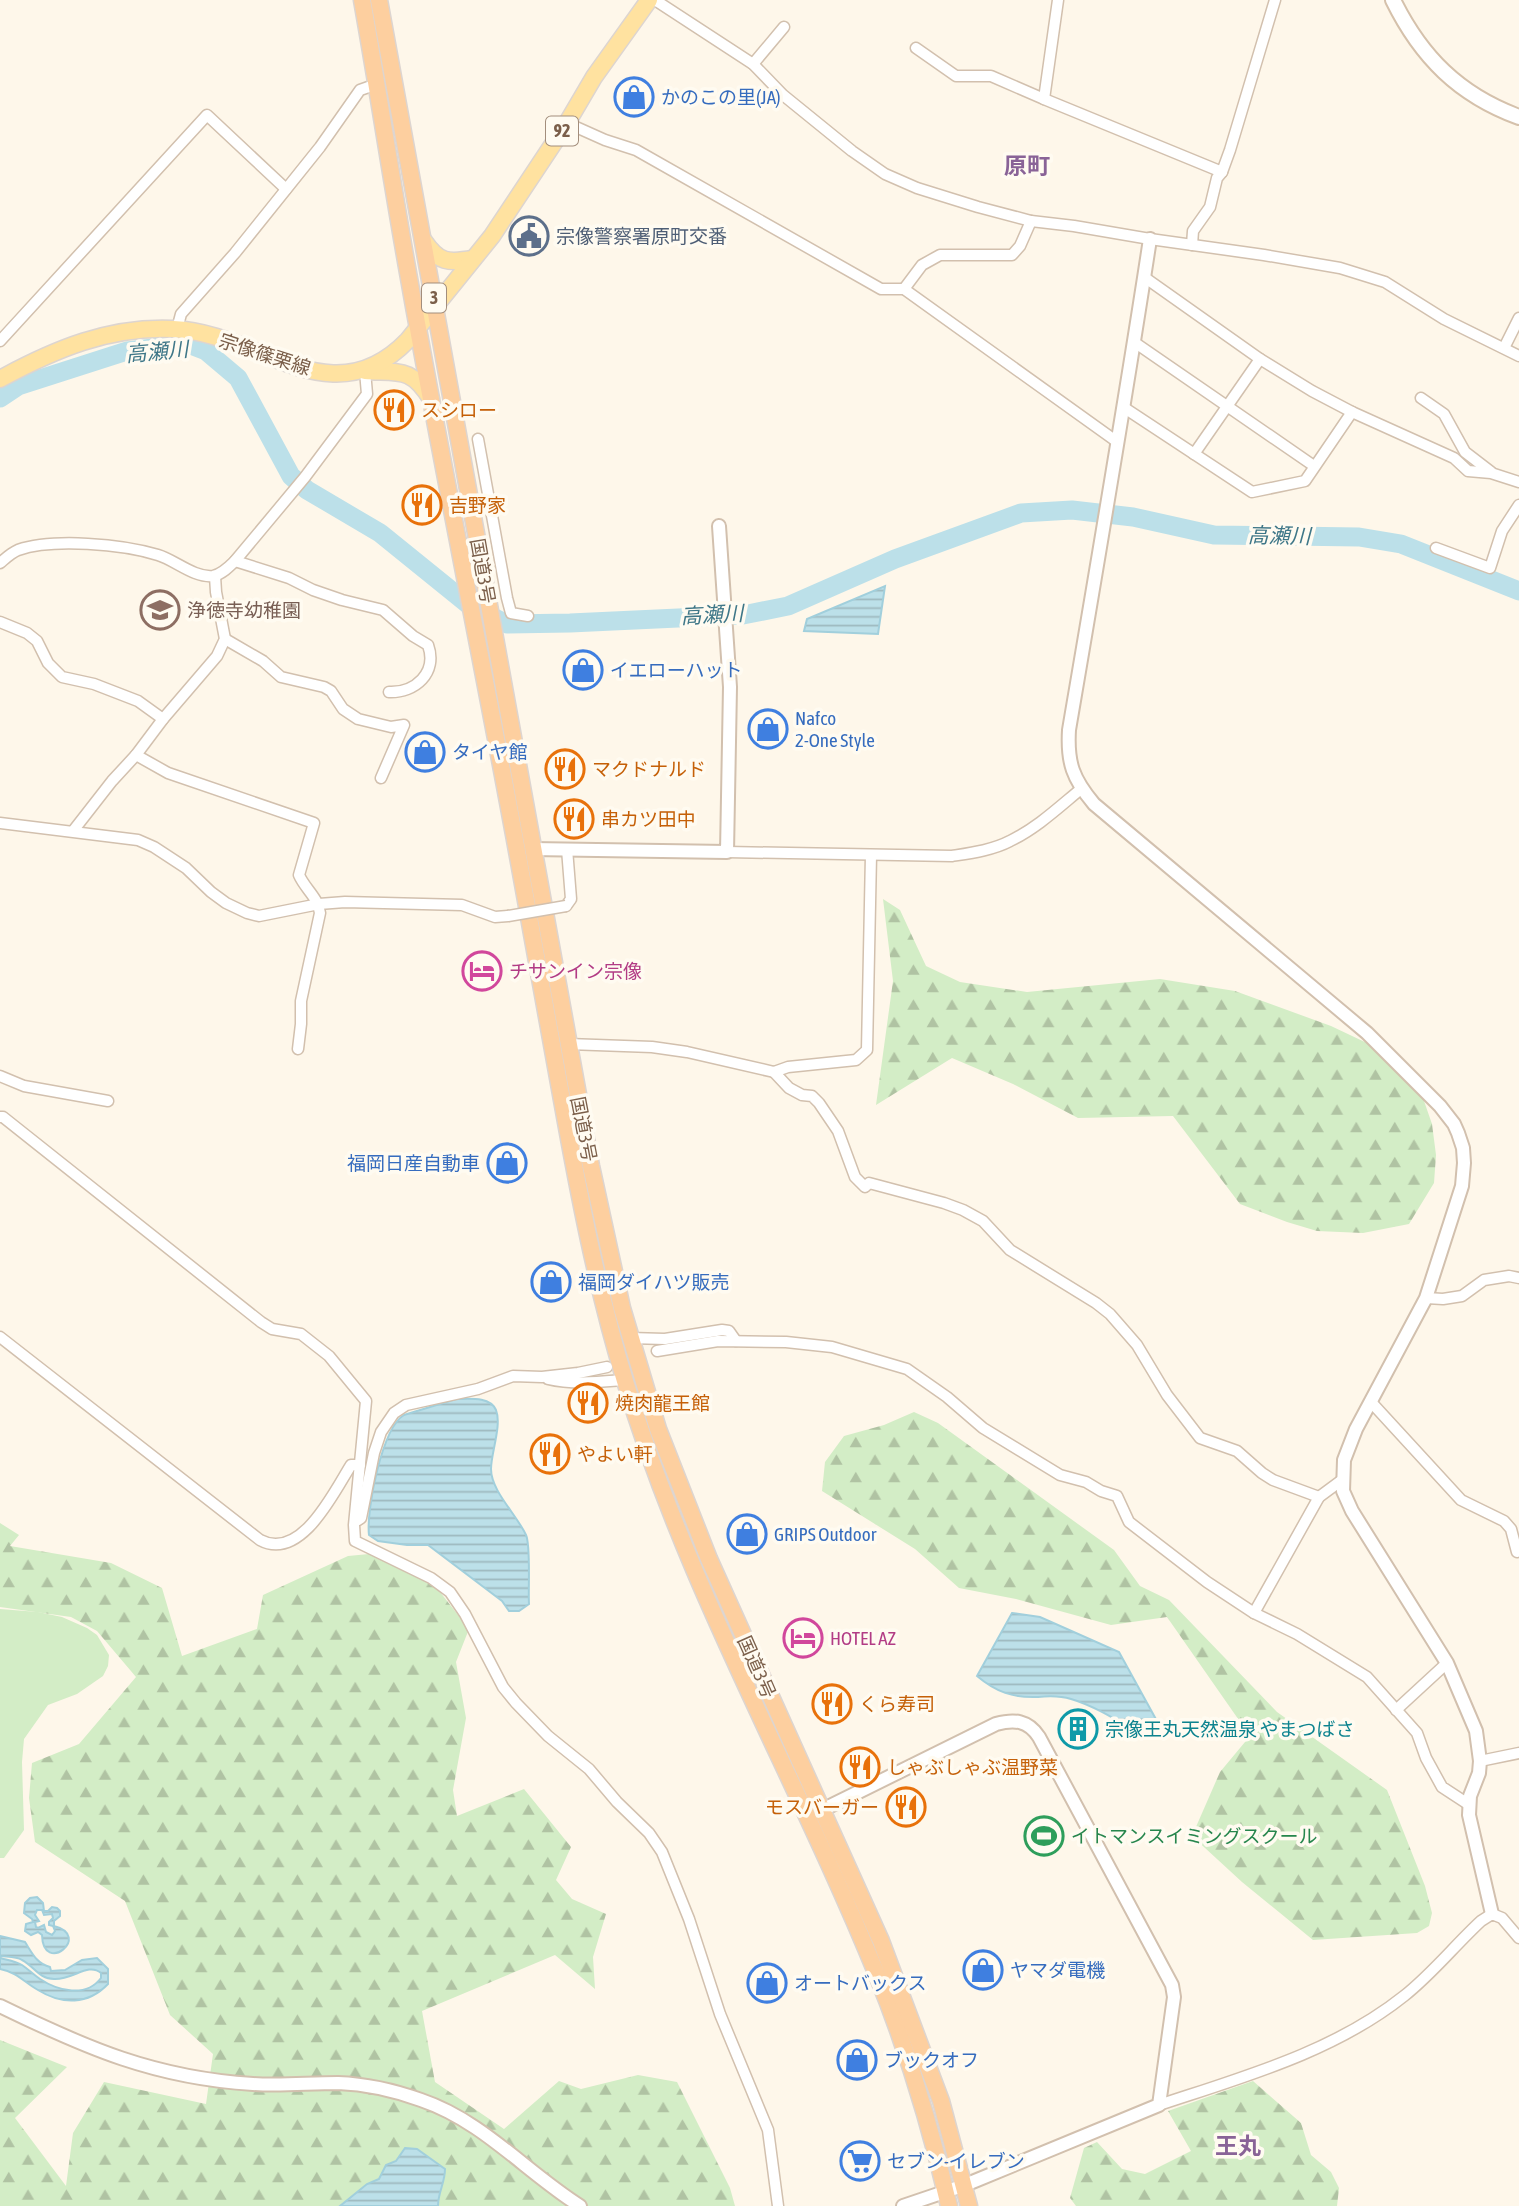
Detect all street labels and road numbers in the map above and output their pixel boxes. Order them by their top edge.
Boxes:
road number: 92 [546,116,578,146]
road number: 3 [422,284,446,312]
street label: 宗像篠栗線 [216,329,314,379]
street label: 国道3号 [466,537,500,605]
street label: 国道3号 [567,1095,601,1163]
street label: 国道3号 [734,1632,780,1702]

